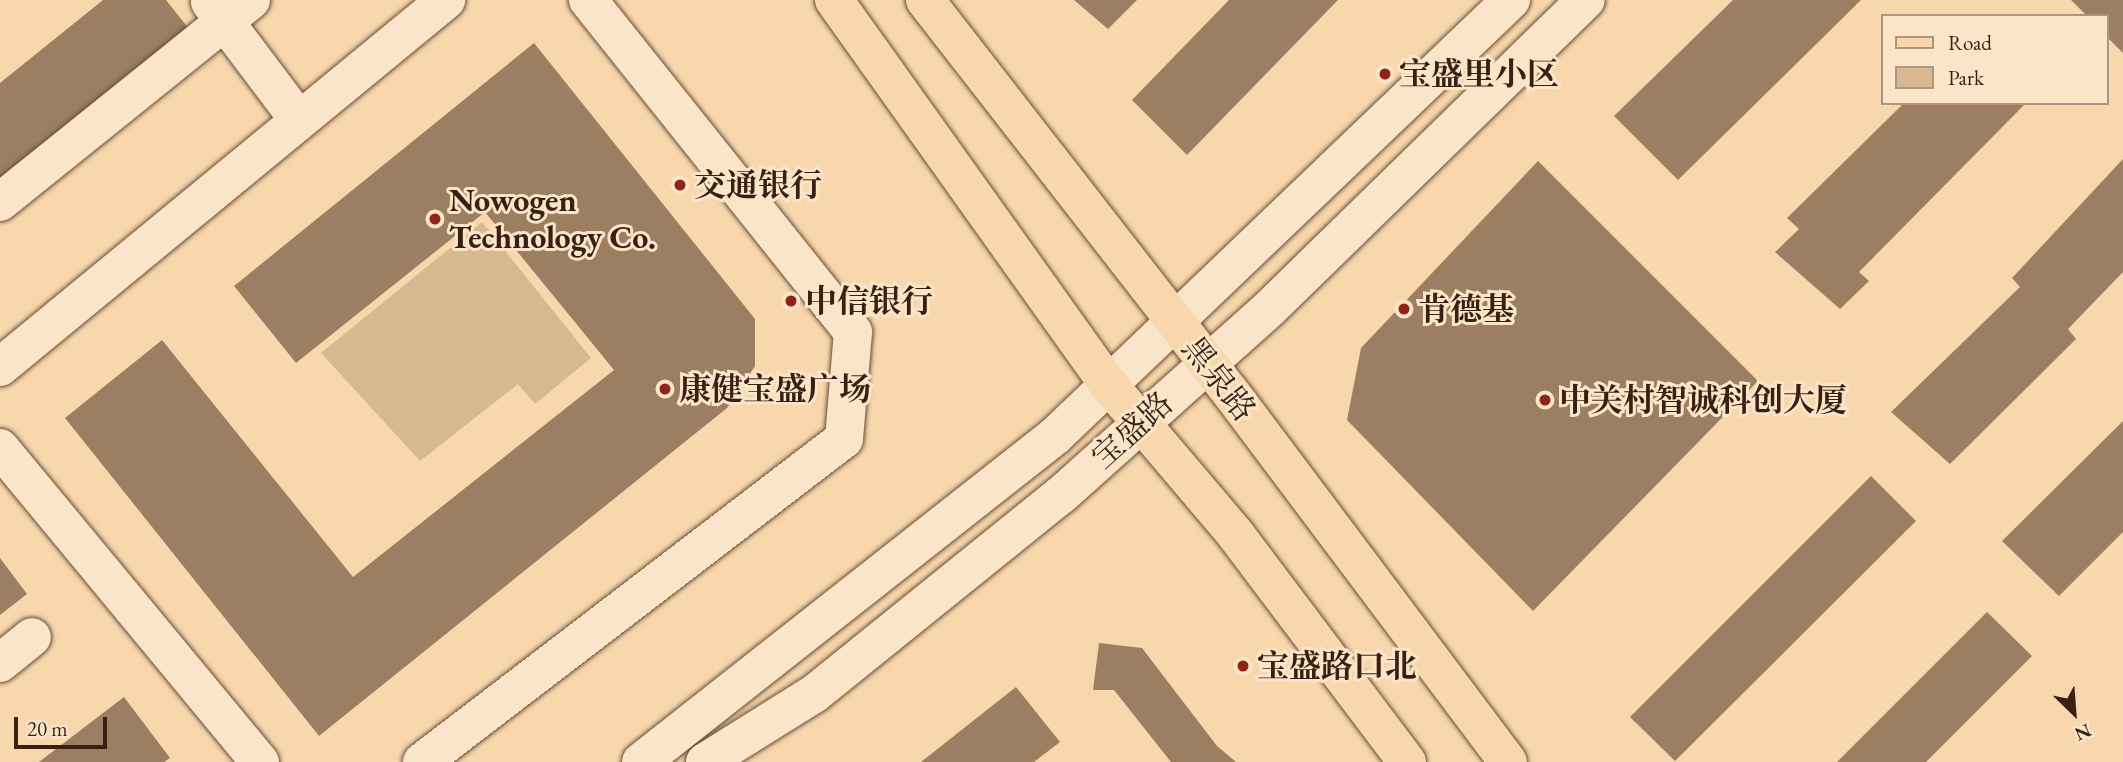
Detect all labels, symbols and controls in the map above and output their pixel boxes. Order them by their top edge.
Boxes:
legend [1882,14,2109,105]
text: Road [1948,29,1992,56]
place label: 宝盛里小区 [1399,55,1559,93]
text: Park [1948,64,1984,91]
marker: 宝盛里小区 [1377,66,1393,82]
place label: 交通银行 [694,166,822,204]
marker: 交通银行 [672,177,688,193]
place label: Nowogen Technology Co. [449,182,656,257]
marker: Nowogen Technology Co. [427,211,443,227]
place label: 中信银行 [805,282,933,320]
place label: 肯德基 [1418,290,1514,328]
marker: 中信银行 [783,293,799,309]
marker: 肯德基 [1396,301,1412,317]
street label: 黑泉路 [1174,329,1264,429]
place label: 康健宝盛广场 [679,370,871,408]
marker: 康健宝盛广场 [657,381,673,397]
place label: 中关村智诚科创大厦 [1559,381,1847,419]
street label: 宝盛路 [1083,384,1181,476]
marker: 中关村智诚科创大厦 [1537,392,1553,408]
place label: 宝盛路口北 [1257,647,1417,685]
marker: 宝盛路口北 [1235,658,1251,674]
north arrow [2039,678,2109,748]
scale bar [18,702,110,746]
text: 20 m [27,715,68,742]
text: N [2071,718,2095,747]

